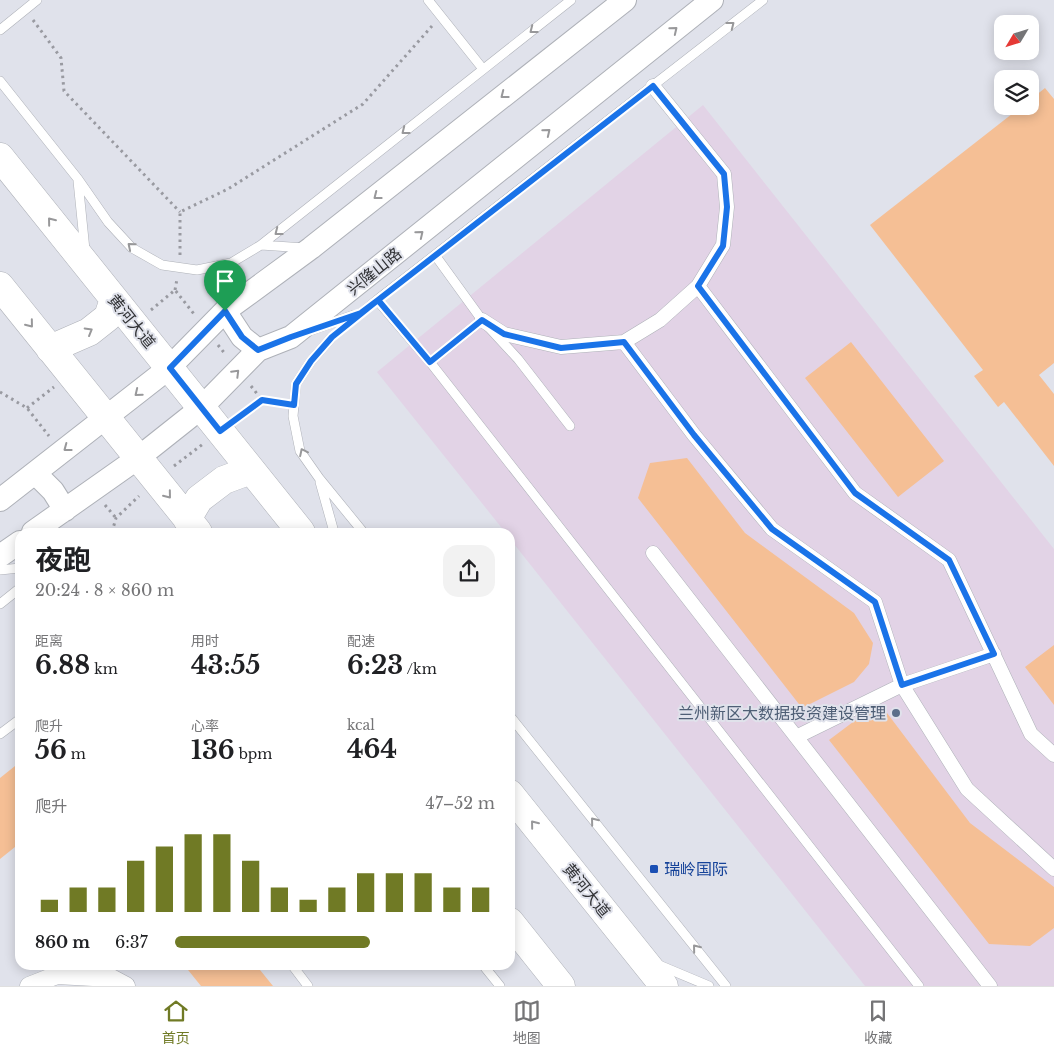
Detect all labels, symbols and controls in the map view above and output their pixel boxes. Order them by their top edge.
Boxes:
north arrow [994,15,1039,60]
map controls [994,15,1039,115]
one-way arrow [725,22,734,30]
one-way arrow [530,25,539,33]
one-way arrow [668,27,677,36]
button: layers [994,70,1039,115]
one-way arrow [501,90,510,99]
one-way arrow [402,126,411,134]
one-way arrow [541,130,550,138]
one-way arrow [374,190,383,198]
one-way arrow [48,218,56,227]
one-way arrow [274,226,284,235]
one-way arrow [414,231,424,240]
one-way arrow [128,243,137,252]
street label: 兴隆山路 [343,243,405,299]
pin [204,260,246,311]
icon: arrive [211,267,239,295]
street label: 黄河大道 [104,290,160,352]
one-way arrow [25,318,33,327]
one-way arrow [83,327,92,337]
one-way arrow [230,370,239,379]
one-way arrow [134,388,143,397]
one-way arrow [63,442,73,451]
one-way arrow [299,448,309,457]
one-way arrow [162,489,170,498]
text: 夜跑 [35,543,91,578]
button: share [443,545,495,597]
text: 20:24 · 8 × 860 m [35,580,174,600]
text: 距离 [35,632,63,650]
text: 用时 [191,632,219,650]
text: 配速 [347,632,375,650]
text: 6.88 [35,650,90,681]
text: 43:55 [191,650,260,681]
text: 6:23 [347,650,403,681]
text: km [90,660,118,678]
text: /km [403,660,437,678]
place label: 兰州新区大数据投资建设管理 [678,703,886,723]
marker: 兰州新区大数据投资建设管理 [890,707,902,719]
text: kcal [347,716,375,734]
text: 爬升 [35,717,63,735]
text: 心率 [191,717,219,735]
text: 464 [347,734,397,765]
text: 56 [35,735,67,766]
text: 136 [191,735,235,766]
text: m [67,745,86,763]
text: bpm [235,745,272,763]
text: 47–52 m [426,793,495,813]
text: 爬升 [35,796,67,816]
one-way arrow [592,818,600,827]
one-way arrow [531,821,539,830]
street label: 黄河大道 [559,859,615,921]
place label: 瑞岭国际 [664,859,728,879]
marker: 瑞岭国际 [648,863,660,875]
text: 860 m [35,932,90,952]
text: 6:37 [115,932,148,952]
one-way arrow [693,945,701,954]
tab: 首页 [162,997,190,1047]
tab: 地图 [513,997,541,1047]
tab: 收藏 [864,997,892,1047]

